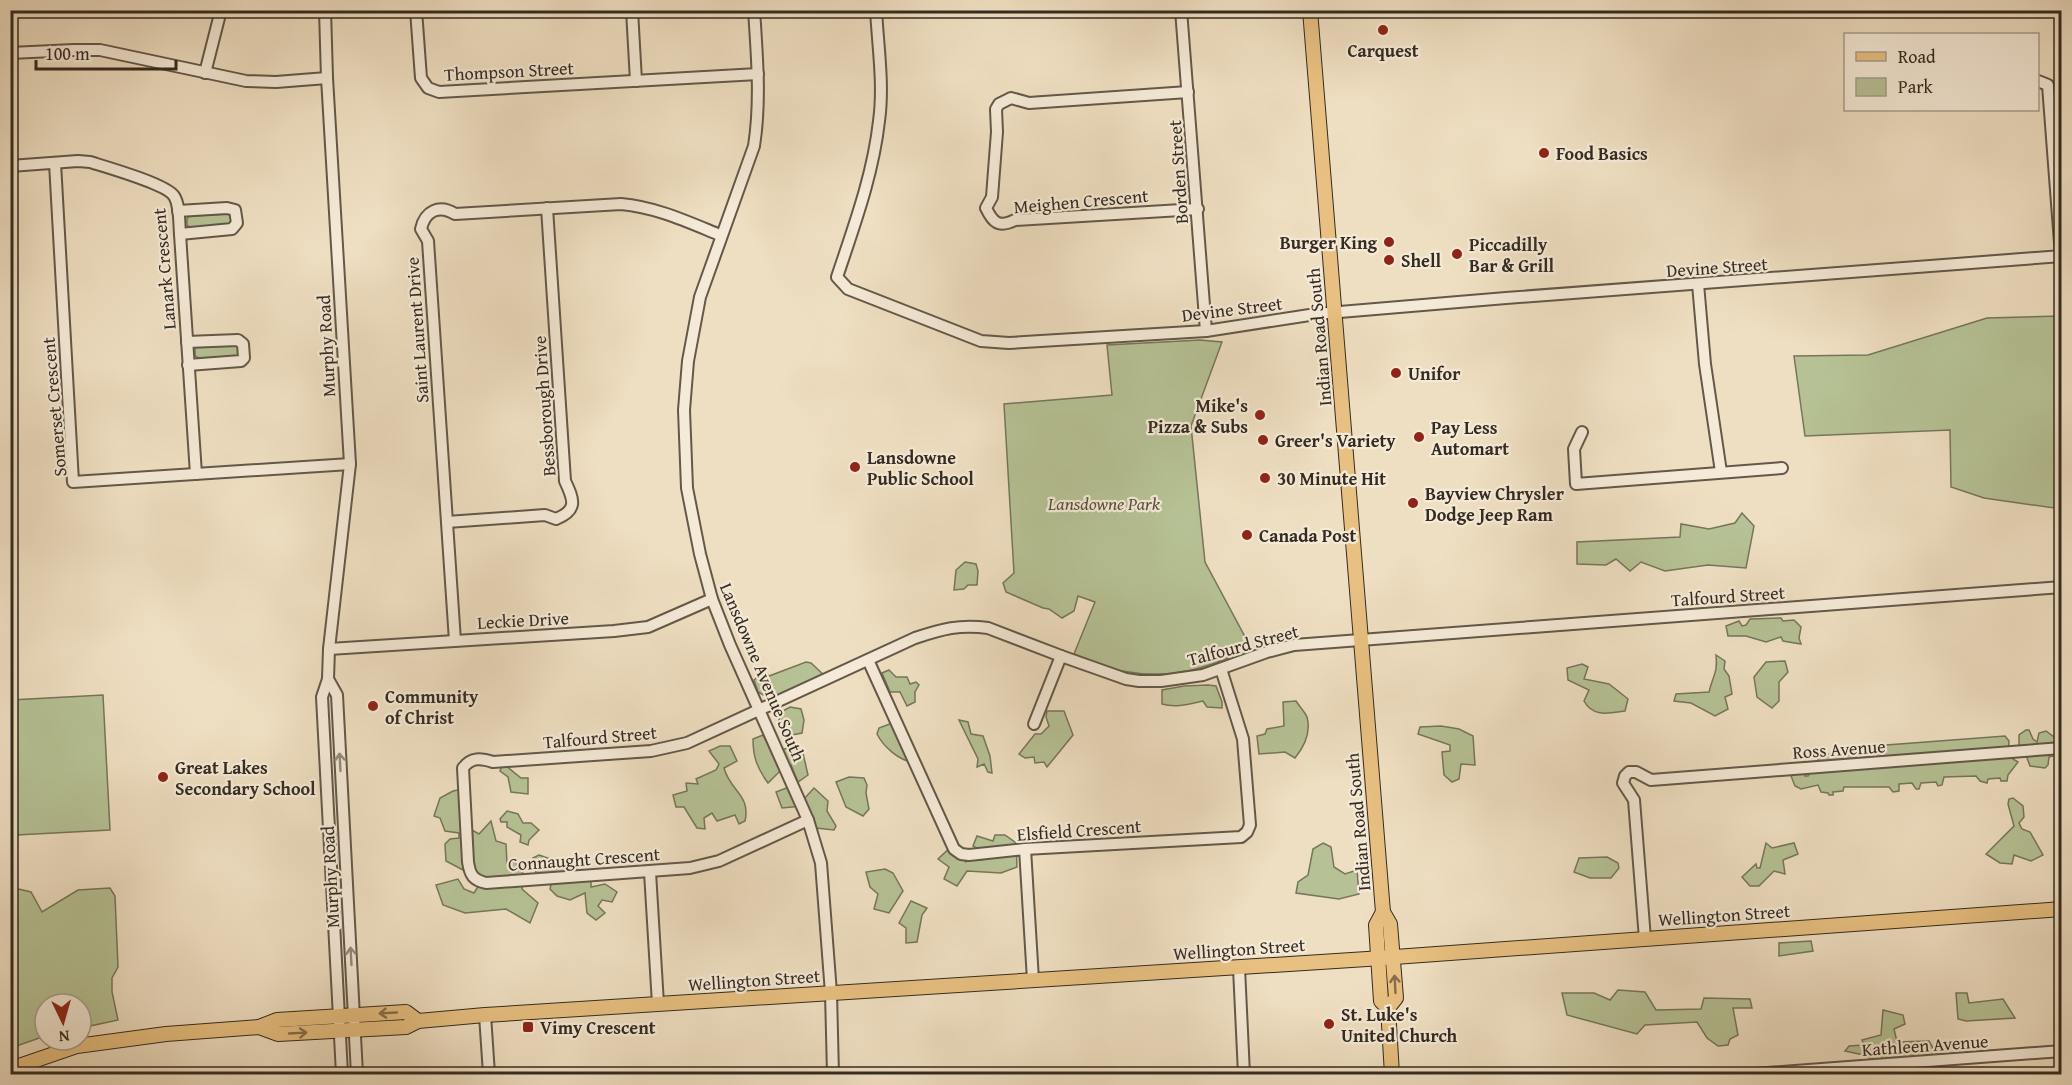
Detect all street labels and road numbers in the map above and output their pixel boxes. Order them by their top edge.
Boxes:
street label: Thompson Street [444,54,575,88]
street label: Borden Street [1161,118,1195,225]
street label: Meighen Crescent [1012,182,1150,220]
street label: Lanark Crescent [145,207,183,331]
street label: Devine Street [1665,250,1769,284]
street label: Saint Laurent Drive [398,256,436,404]
street label: Indian Road South [1300,267,1338,407]
street label: Devine Street [1180,289,1285,329]
street label: Murphy Road [310,294,342,398]
street label: Bessborough Drive [526,335,562,477]
street label: Somerset Crescent [34,336,74,478]
street label: Lansdowne Avenue South [713,578,813,766]
street label: Talfourd Street [1670,579,1786,613]
street label: Leckie Drive [476,604,570,636]
street label: Talfourd Street [1184,617,1302,673]
street label: Talfourd Street [542,719,659,755]
street label: Ross Avenue [1792,732,1886,766]
street label: Indian Road South [1339,752,1377,892]
street label: Elsfield Crescent [1016,812,1143,848]
street label: Murphy Road [314,825,346,929]
street label: Connaught Crescent [507,840,662,878]
street label: Wellington Street [1657,897,1792,933]
street label: Wellington Street [1172,931,1307,967]
street label: Wellington Street [687,962,822,998]
street label: Kathleen Avenue [1861,1027,1989,1063]

